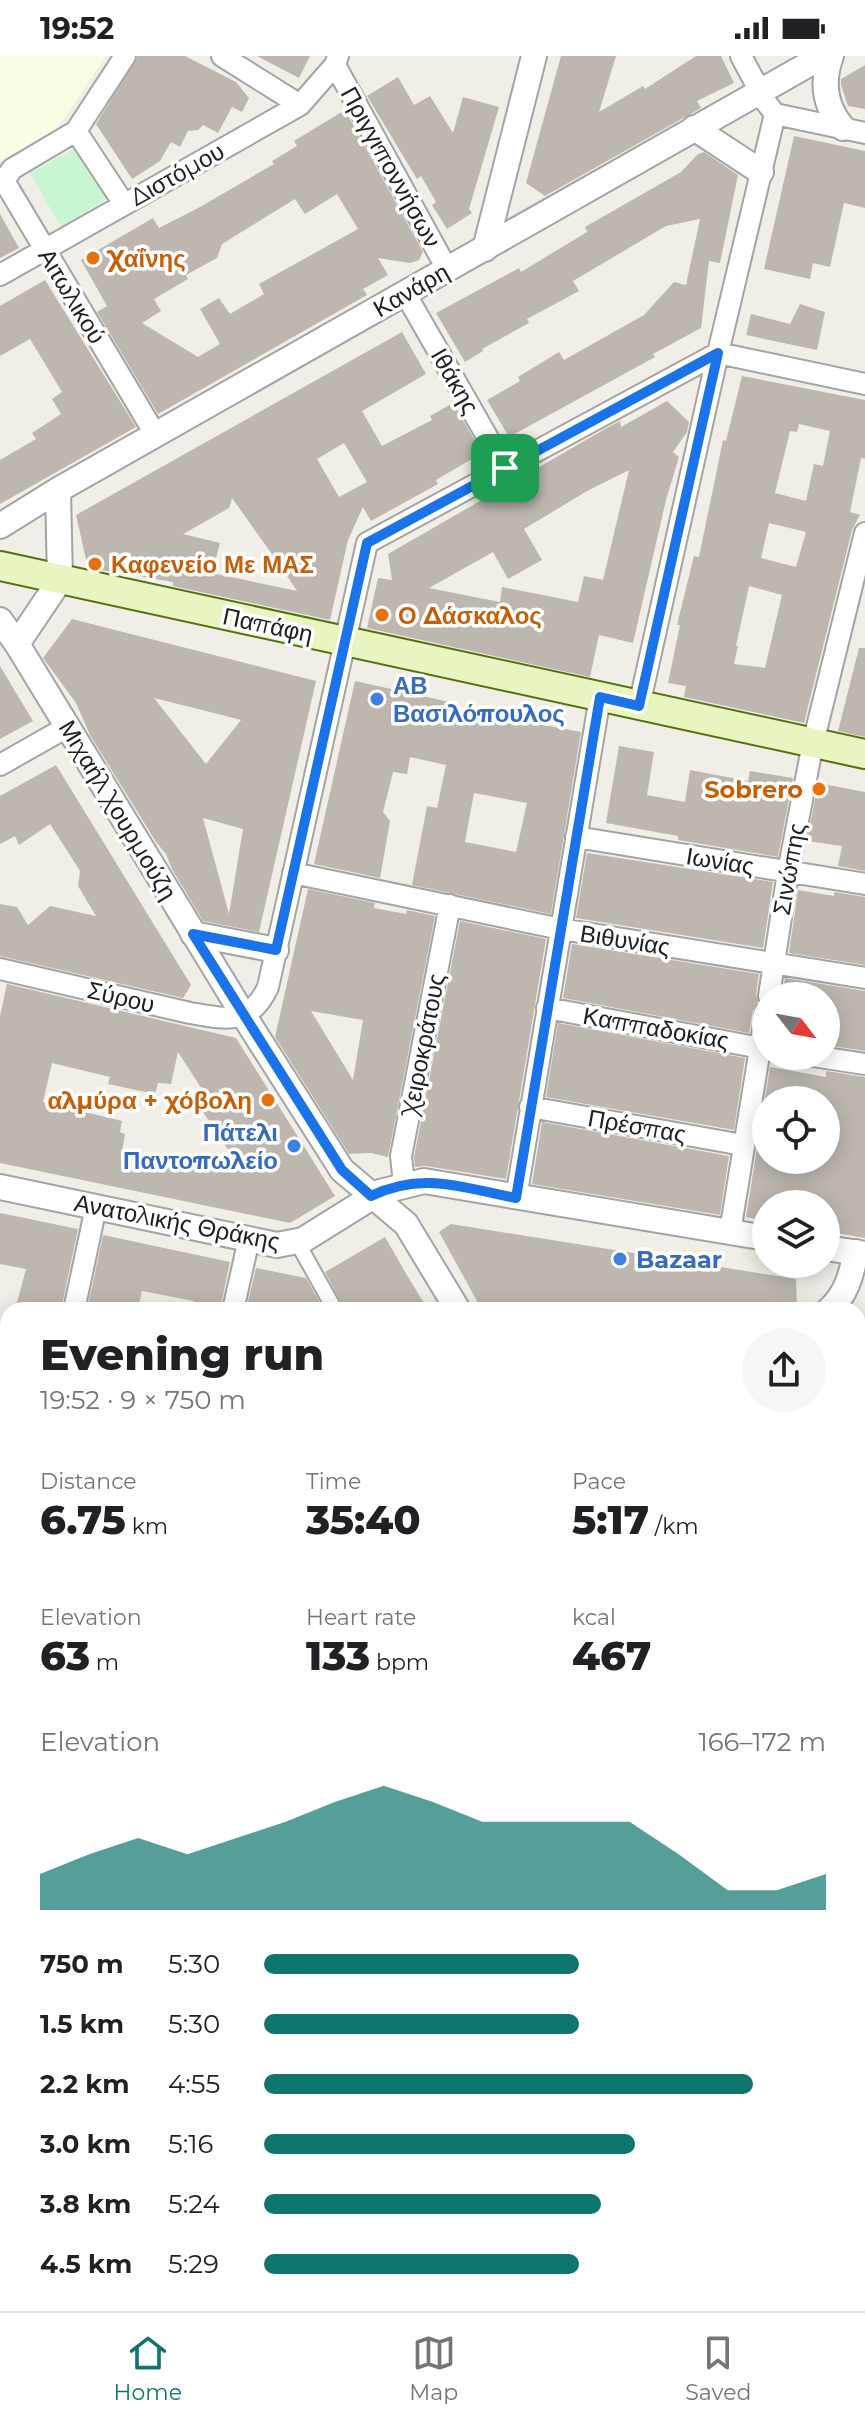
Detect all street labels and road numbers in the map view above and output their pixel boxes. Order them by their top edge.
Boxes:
street label: Πριγγιποννήσων [335,82,447,252]
street label: Διστόμου [125,136,229,212]
street label: Αιτωλικού [32,243,112,349]
street label: Κανάρη [368,257,454,323]
street label: Ιθάκης [425,343,485,419]
street label: Παπάφη [220,601,316,649]
street label: Μιχαήλ Χουρμούζη [53,715,183,905]
street label: Σινώπης [767,821,811,917]
street label: Ιωνίας [684,841,756,881]
street label: Βιθυνίας [578,919,672,961]
street label: Χειροκράτους [395,971,451,1120]
street label: Σύρου [85,975,157,1019]
street label: Καππαδοκίας [581,1001,731,1055]
street label: Πρέσπας [586,1103,688,1149]
street label: Ανατολικής Θράκης [72,1188,282,1256]

